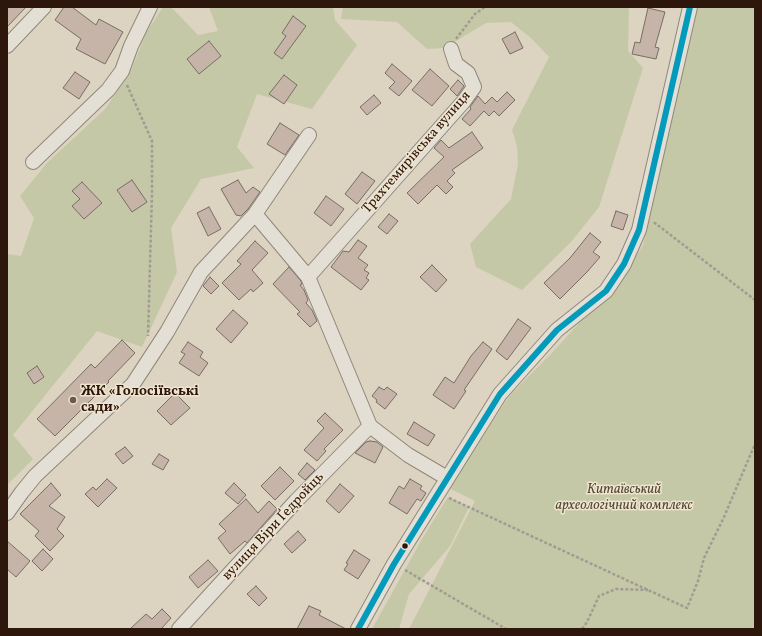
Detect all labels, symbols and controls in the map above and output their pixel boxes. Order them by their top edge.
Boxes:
street label: Трахтемирівська вулиця [359,88,475,218]
place label: ЖК «Голосіївські сади» [81,384,199,416]
marker: ЖК «Голосіївські сади» [68,395,78,405]
street label: вулиця Віри Ґедройць [220,469,328,585]
park label: Китаївський археологічний комплекс [555,482,693,514]
unlabelled marker [400,541,410,551]

